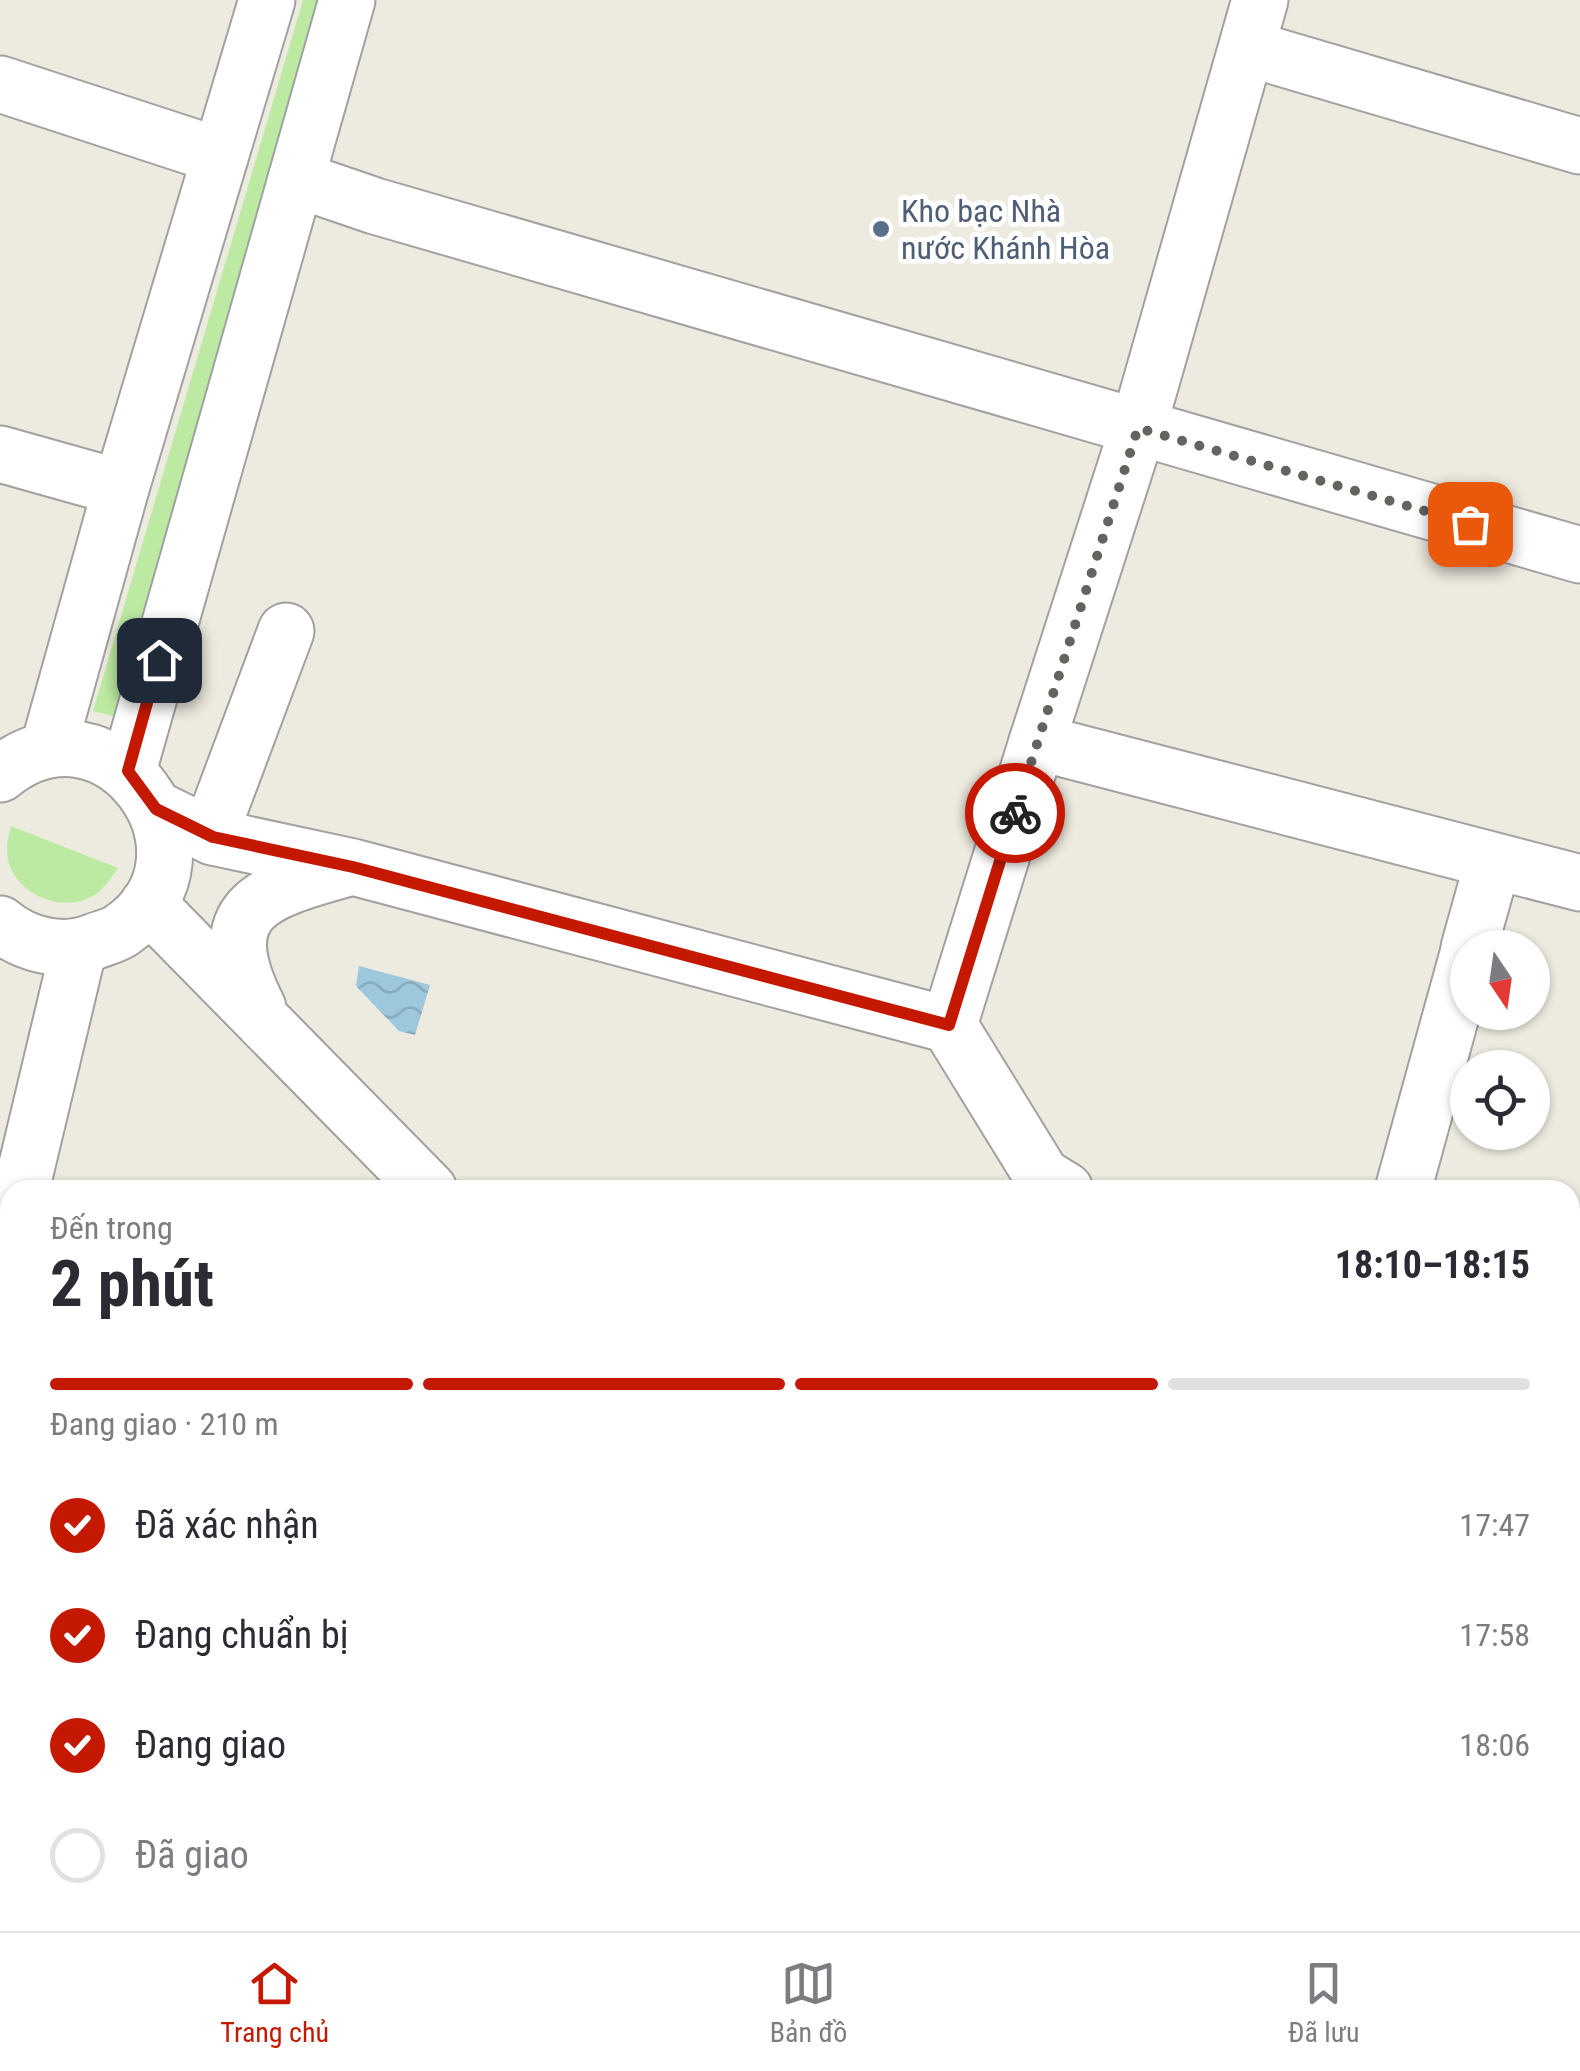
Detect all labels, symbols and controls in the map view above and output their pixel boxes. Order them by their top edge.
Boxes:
place label: Kho bạc Nhà nước Khánh Hòa [901,192,1110,267]
marker: Kho bạc Nhà nước Khánh Hòa [870,218,892,240]
pin [1428,482,1513,567]
icon: bag [1443,497,1498,552]
pin [117,618,202,703]
icon: home [132,633,187,688]
courier [965,763,1065,863]
icon: bike [988,786,1043,841]
north arrow [1450,930,1550,1030]
map controls [1450,930,1550,1150]
button: locate [1450,1050,1550,1150]
text: Đến trong [50,1209,173,1247]
text: 18:10–18:15 [1335,1243,1530,1287]
text: 2 phút [50,1246,214,1322]
text: Đang giao · 210 m [50,1405,279,1443]
icon: check [50,1498,105,1553]
text: Đã xác nhận [135,1503,319,1547]
text: 17:47 [1459,1506,1530,1544]
icon: check [50,1608,105,1663]
text: Đang chuẩn bị [135,1613,348,1657]
text: 17:58 [1459,1616,1530,1654]
icon: check [50,1718,105,1773]
text: Đang giao [135,1723,286,1767]
text: 18:06 [1459,1726,1530,1764]
text: Đã giao [135,1833,249,1877]
tab: Trang chủ [220,1956,329,2049]
tab: Bản đồ [770,1956,847,2049]
tab: Đã lưu [1288,1956,1360,2049]

